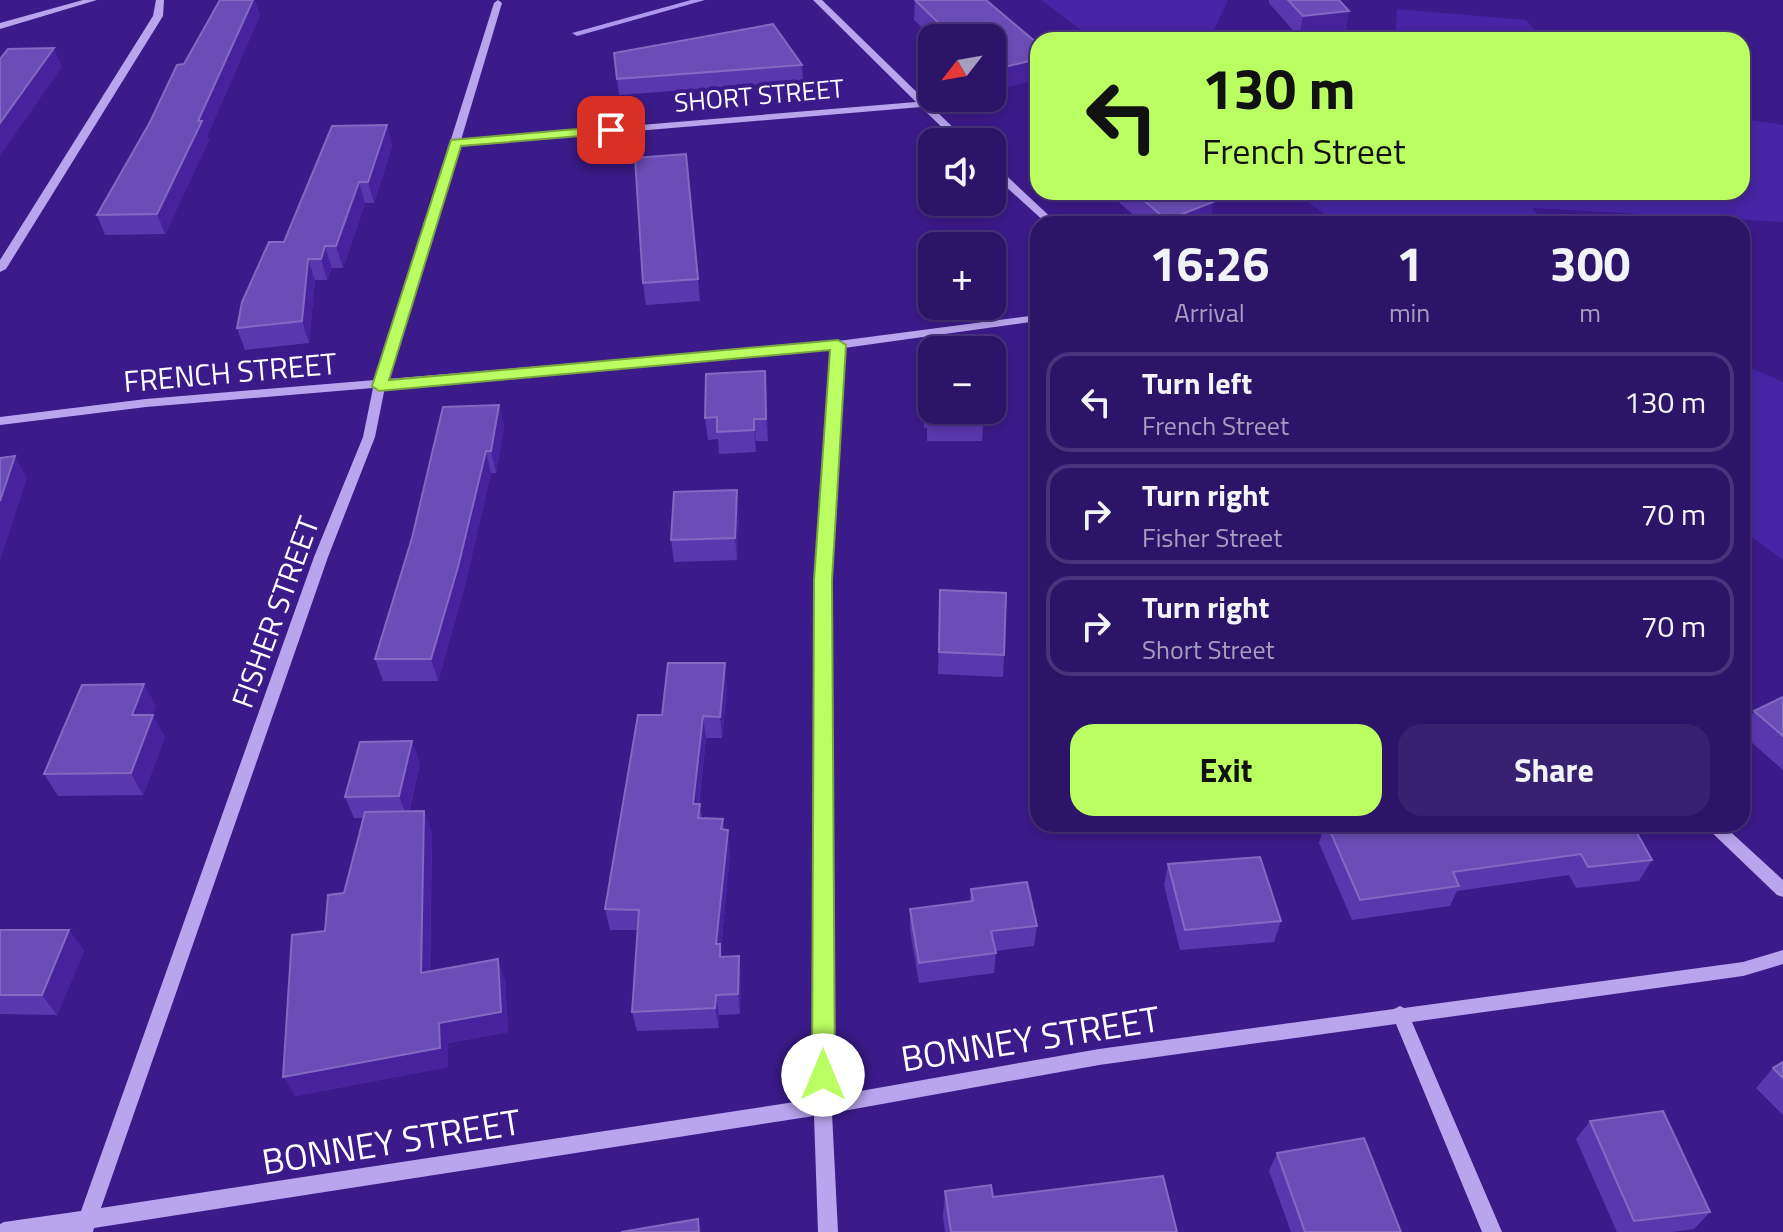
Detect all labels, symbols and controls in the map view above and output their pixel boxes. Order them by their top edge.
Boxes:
north arrow [918,24,1006,112]
map controls [918,24,1006,424]
text: 130 m [1202,46,1355,131]
icon: left [1070,64,1174,168]
street label: SHORT STREET [673,68,846,122]
pin [577,96,645,164]
icon: arrive [589,108,633,152]
text: French Street [1202,123,1406,178]
button: sound [918,128,1006,216]
text: 16:26 [1150,227,1269,300]
text: 1 [1396,227,1423,300]
text: 300 [1550,227,1630,300]
button: + [918,232,1006,320]
text: Arrival [1174,293,1245,332]
text: min [1389,293,1430,332]
text: m [1579,293,1601,332]
button: − [918,336,1006,424]
street label: FRENCH STREET [122,340,339,404]
text: Turn left [1142,360,1252,406]
text: 130 m [1624,379,1706,425]
icon: left [1074,380,1118,424]
text: French Street [1142,406,1289,445]
text: Turn right [1142,472,1270,518]
text: 70 m [1641,491,1706,537]
icon: right [1074,492,1118,536]
street label: FISHER STREET [219,510,331,714]
text: Fisher Street [1142,518,1282,557]
text: Turn right [1142,584,1270,630]
text: 70 m [1641,603,1706,649]
icon: right [1074,604,1118,648]
text: Short Street [1142,630,1275,669]
button: Exit [1070,724,1382,816]
button: Share [1398,724,1710,816]
street label: BONNEY STREET [897,990,1163,1086]
position arrow [781,1033,865,1117]
street label: BONNEY STREET [258,1093,524,1189]

